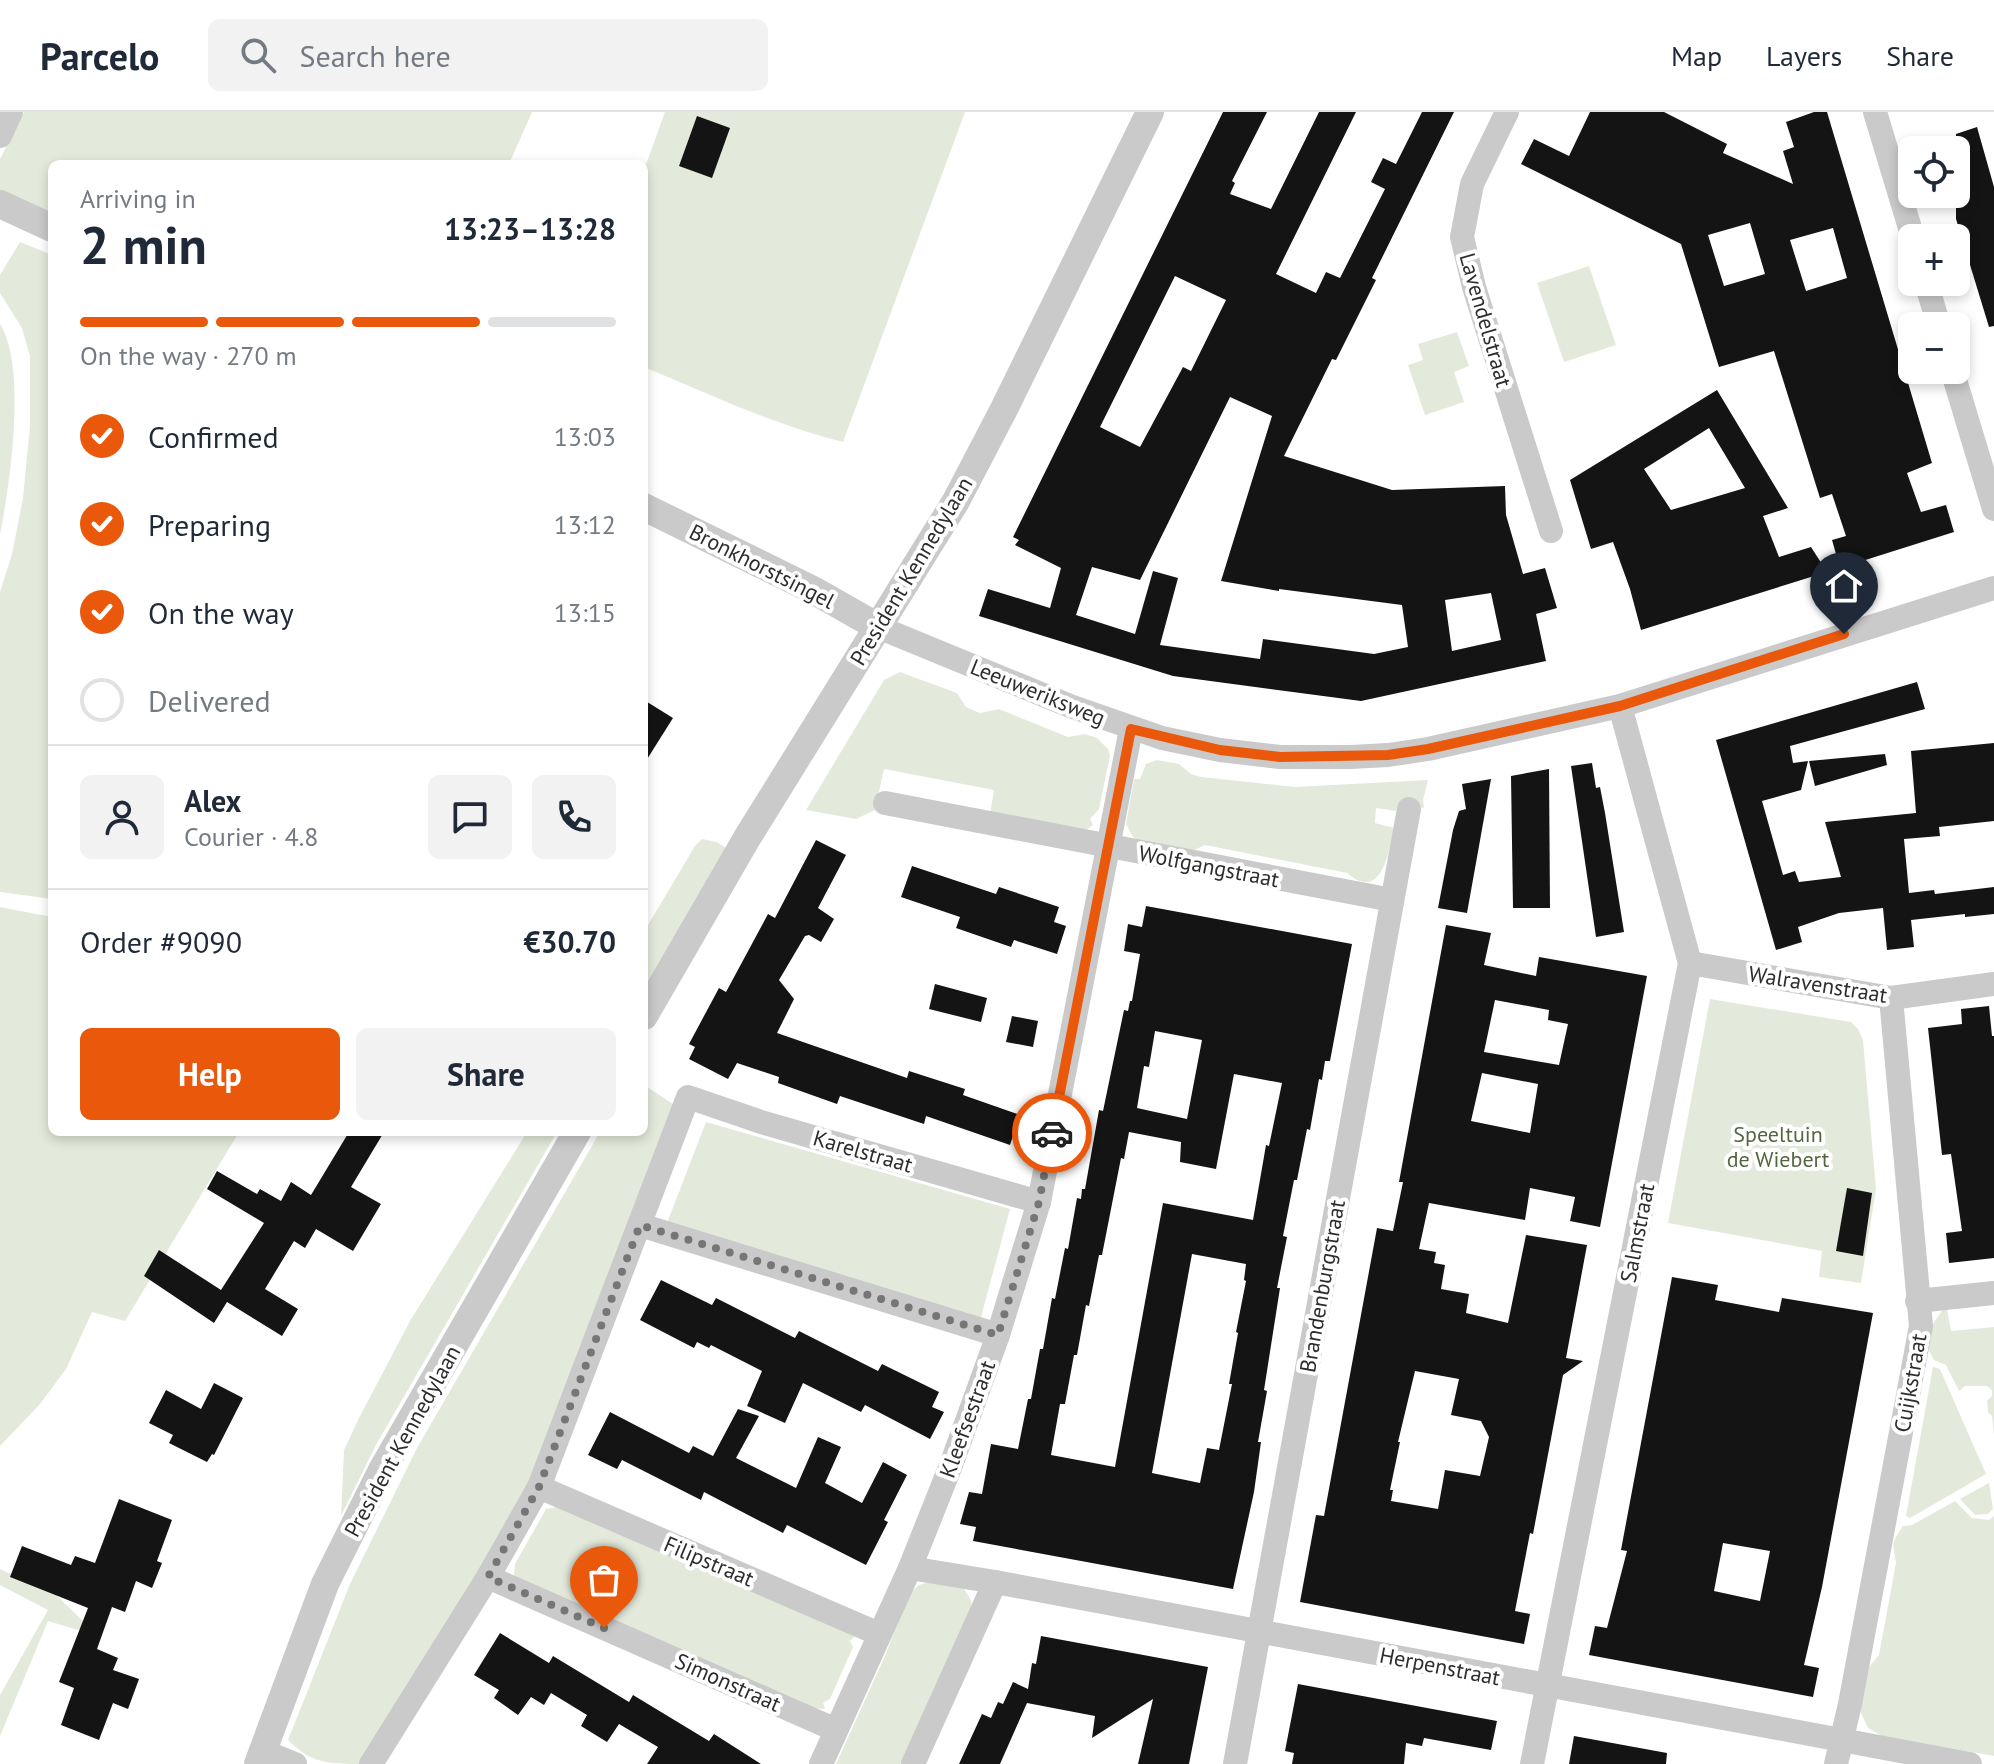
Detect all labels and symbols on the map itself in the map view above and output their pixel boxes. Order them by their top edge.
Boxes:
street label: Lavendelstraat [1453,250,1519,391]
street label: President Kennedylaan [844,472,978,670]
street label: Bronkhorstsingel [685,517,840,615]
pin [1810,552,1878,634]
street label: Leeuweriksweg [966,652,1110,732]
street label: Wolfgangstraat [1136,839,1282,893]
street label: Walravenstraat [1747,959,1890,1009]
courier [1012,1093,1092,1173]
park label: Speeltuin de Wiebert [1727,1120,1830,1173]
street label: Karelstraat [810,1123,917,1179]
street label: Salmstraat [1614,1181,1660,1285]
street label: Brandenburgstraat [1293,1197,1351,1375]
street label: Cuijkstraat [1888,1331,1933,1435]
street label: President Kennedylaan [338,1340,466,1542]
street label: Kleefsestraat [933,1356,1001,1482]
street label: Filipstraat [660,1530,759,1593]
pin [570,1546,638,1628]
street label: Herpenstraat [1377,1641,1503,1691]
street label: Simonstraat [671,1646,786,1718]

